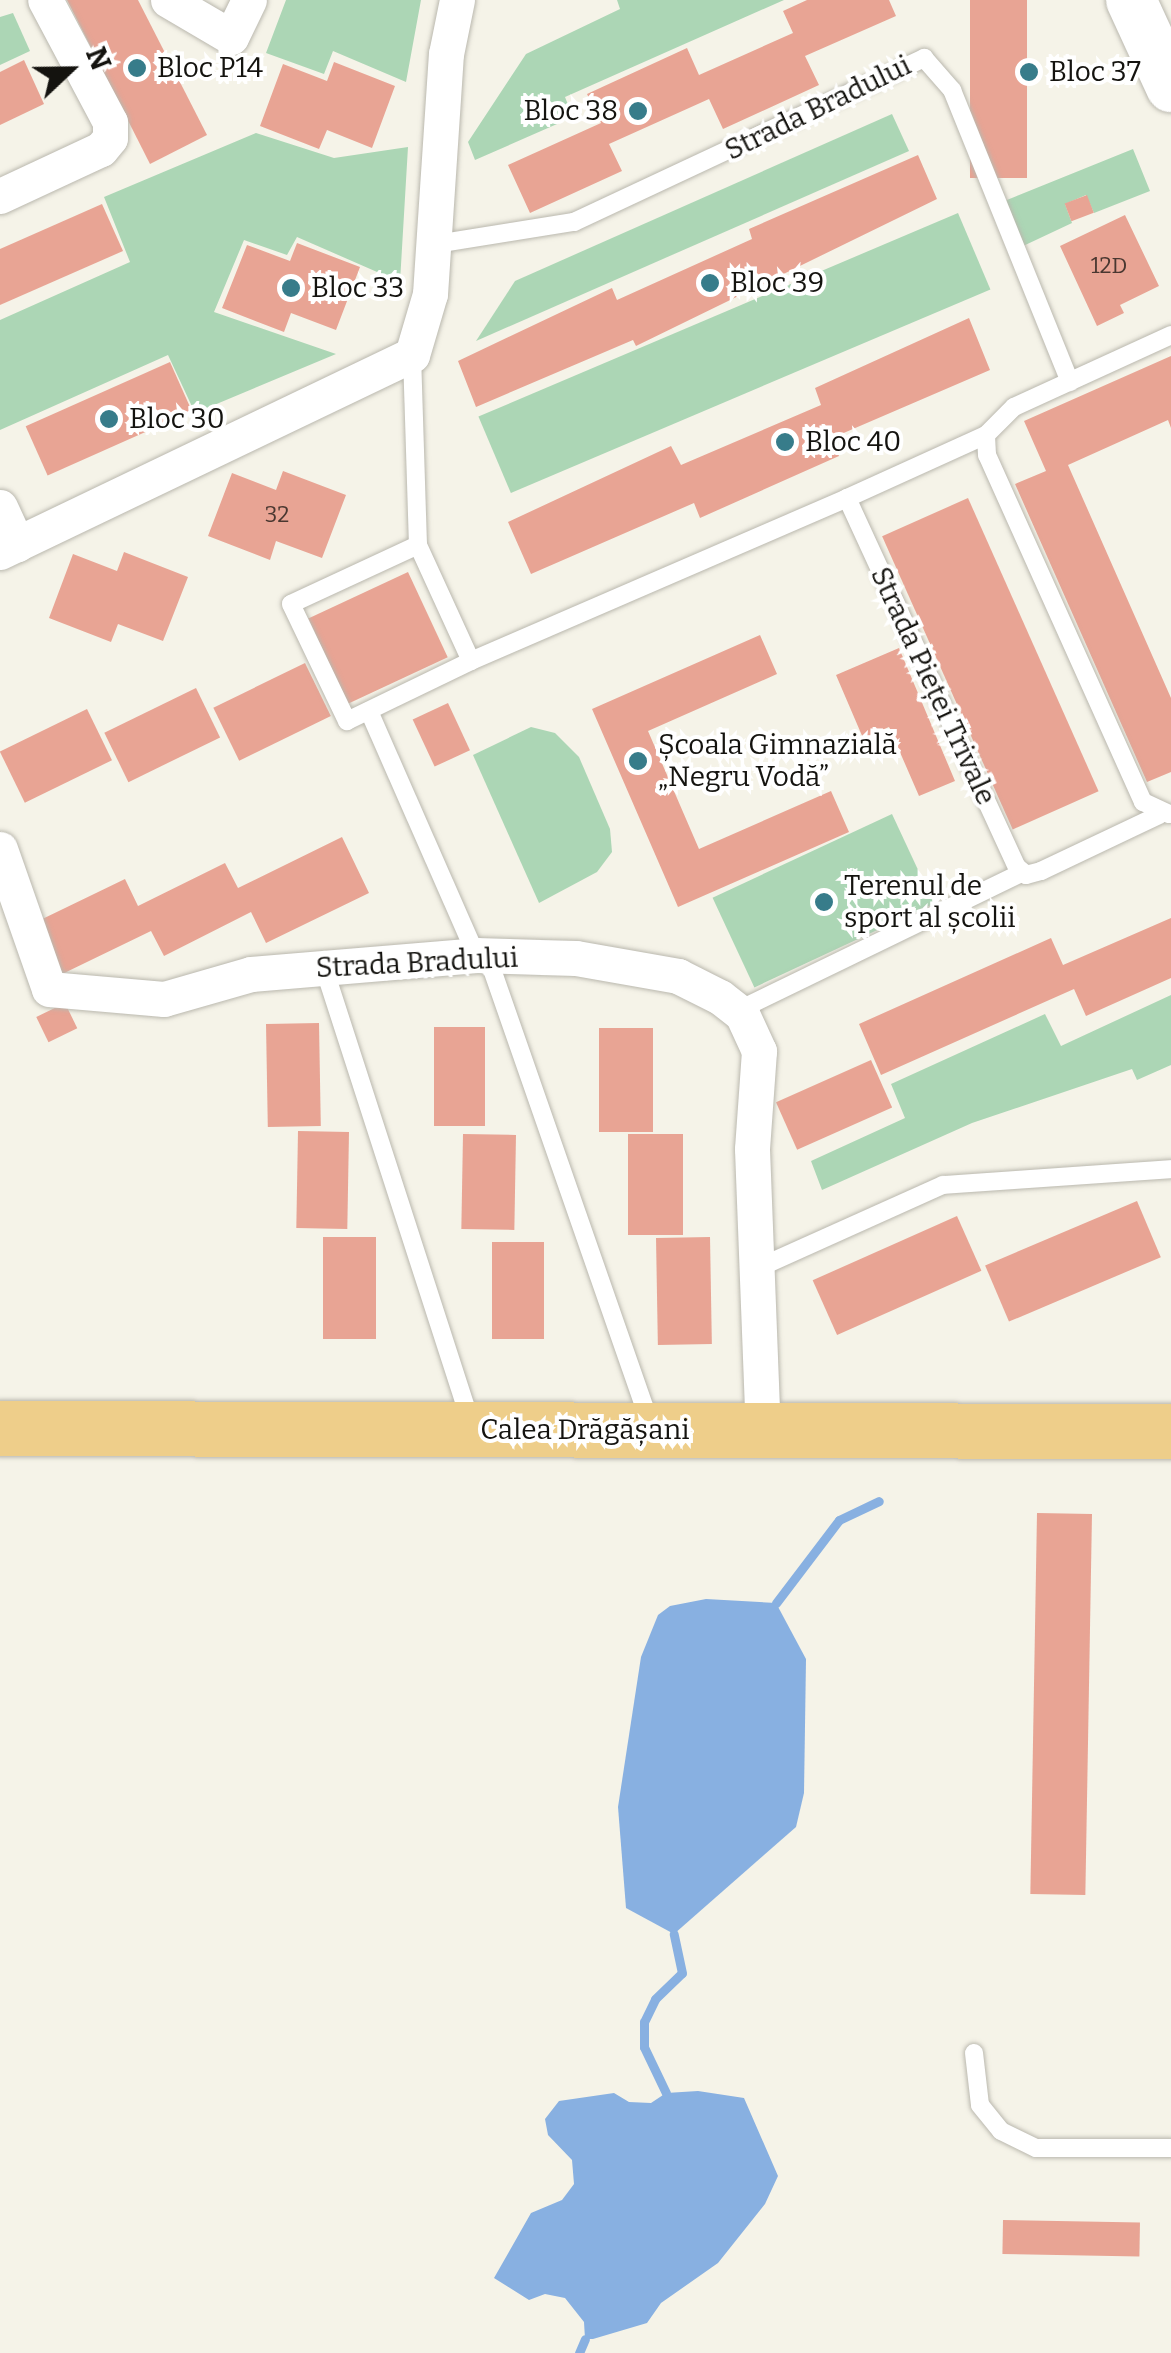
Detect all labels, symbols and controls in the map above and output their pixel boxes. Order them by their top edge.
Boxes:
north arrow [20,20,120,120]
text: N [79,42,118,75]
street label: Strada Bradului [720,49,916,167]
place label: Bloc P14 [157,51,263,85]
place label: Bloc 37 [1049,55,1141,89]
marker: Bloc P14 [126,57,148,79]
marker: Bloc 37 [1018,61,1040,83]
place label: Bloc 38 [523,94,618,128]
marker: Bloc 38 [627,100,649,122]
house number: 12D [1091,253,1127,279]
place label: Bloc 39 [730,266,824,300]
place label: Bloc 33 [311,271,404,305]
marker: Bloc 39 [699,272,721,294]
marker: Bloc 33 [280,277,302,299]
place label: Bloc 30 [129,402,225,436]
marker: Bloc 30 [98,408,120,430]
place label: Bloc 40 [805,425,901,459]
marker: Bloc 40 [774,431,796,453]
house number: 32 [265,502,289,528]
street label: Strada Pieței Trivale [863,562,1003,810]
place label: Școala Gimnazială „Negru Vodă” [658,728,897,794]
marker: Școala Gimnazială „Negru Vodă” [627,750,649,772]
place label: Terenul de sport al școlii [844,869,1016,935]
marker: Terenul de sport al școlii [813,891,835,913]
street label: Strada Bradului [315,941,519,985]
street label: Calea Drăgășani [480,1413,690,1447]

